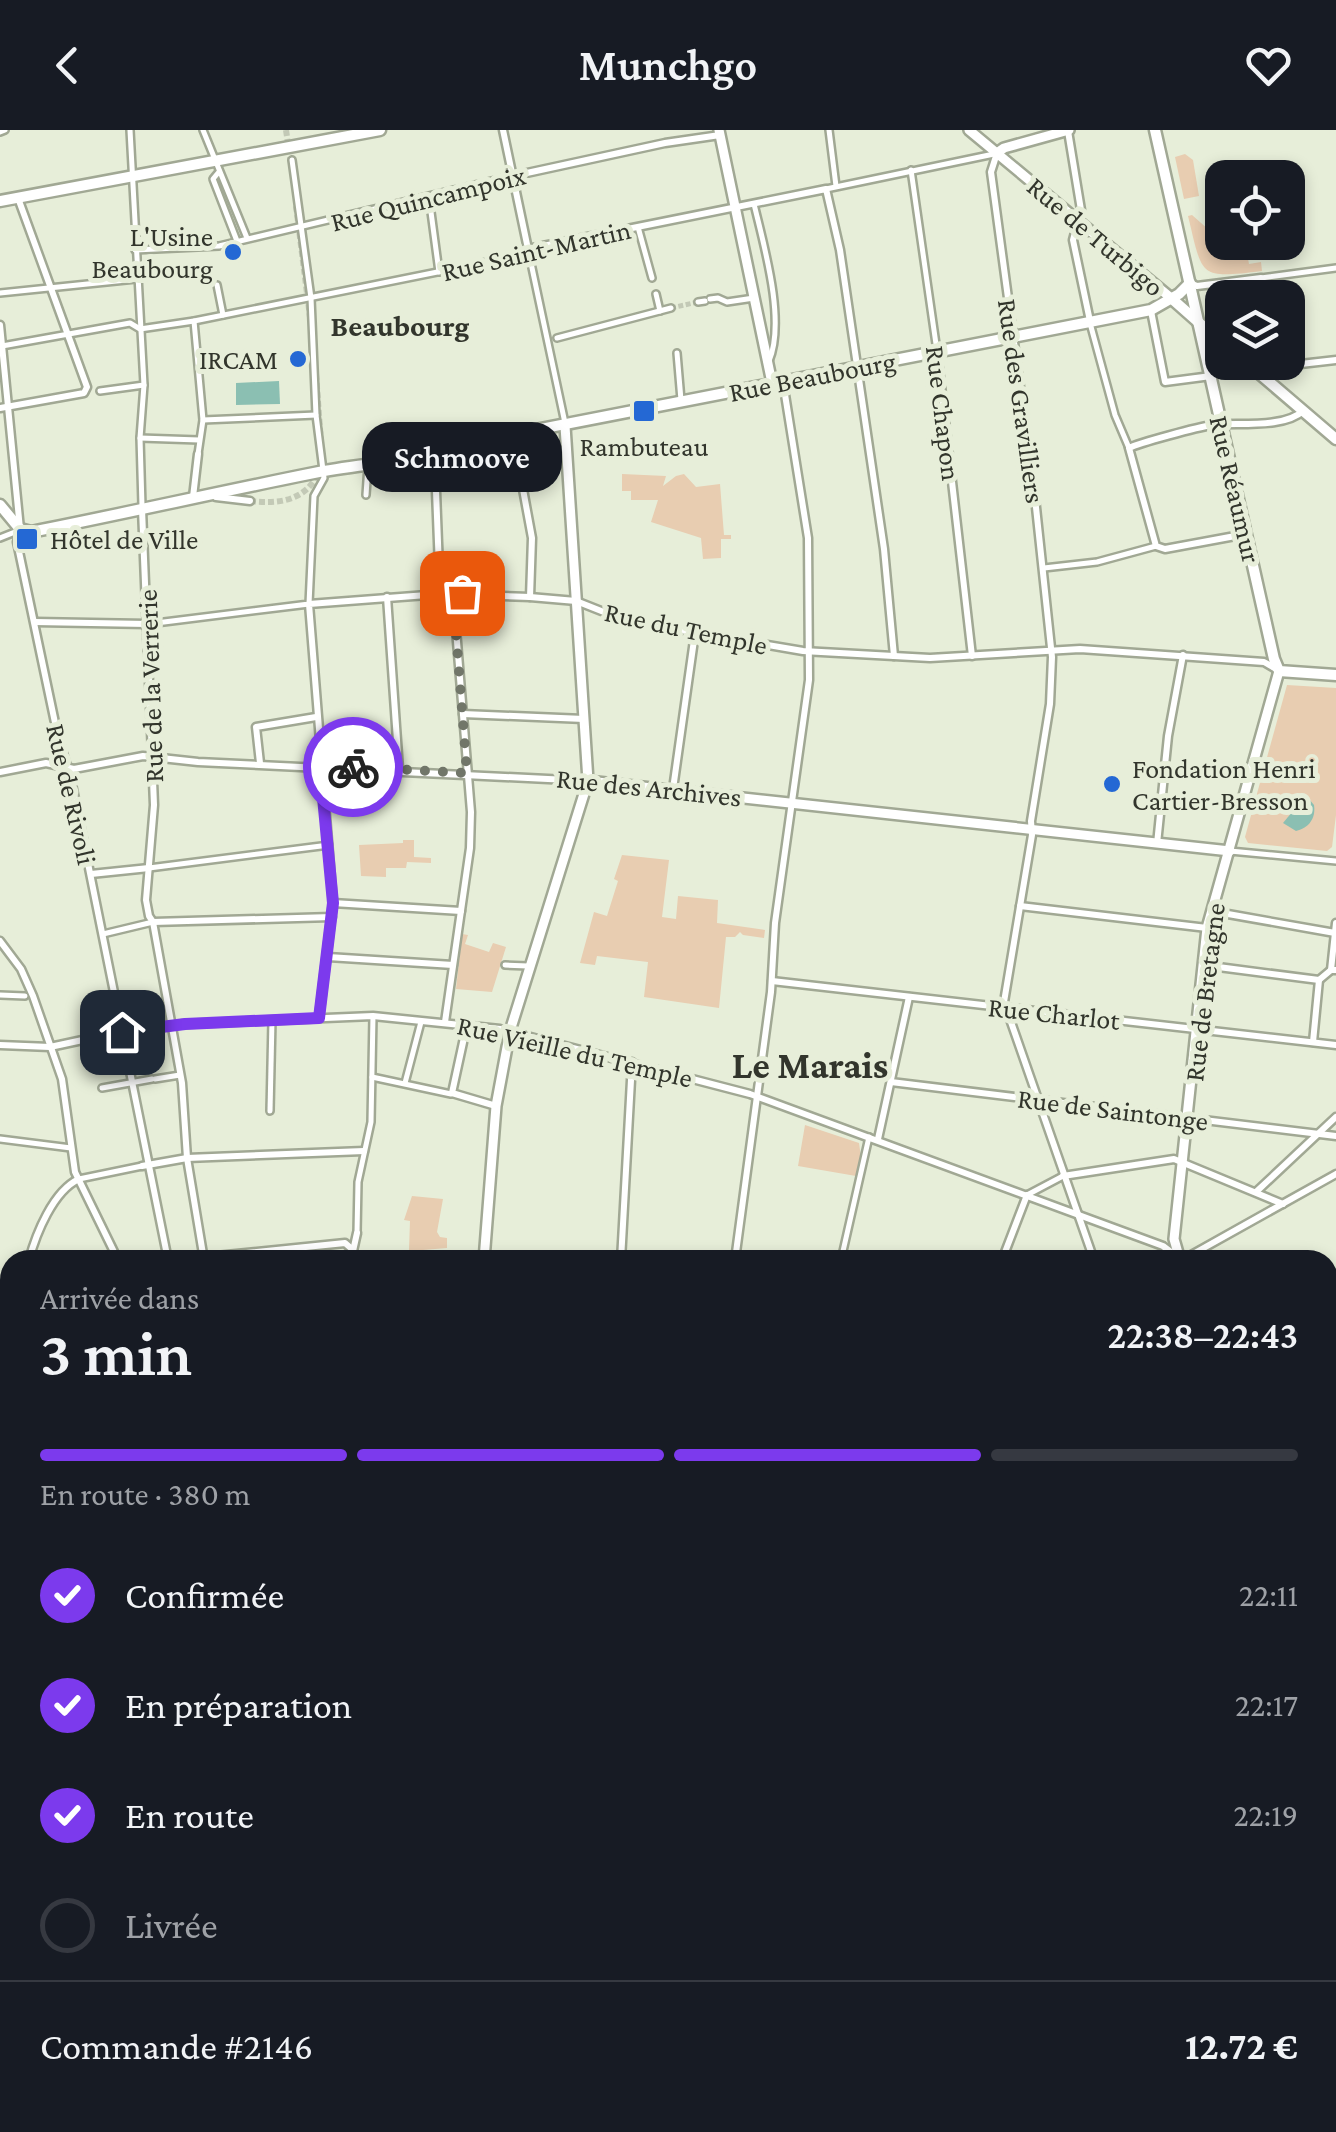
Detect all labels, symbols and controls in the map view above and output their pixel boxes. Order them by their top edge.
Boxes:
icon: back [40,38,95,93]
icon: heart [1241,38,1296,93]
text: Munchgo [579,40,757,90]
street label: Rue Quincampoix [327,159,529,238]
map controls [1205,160,1305,380]
button: locate [1205,160,1305,260]
street label: Rue de Turbigo [1021,170,1170,302]
street label: Rue Saint-Martin [439,214,634,287]
place label: L'Usine Beaubourg [91,221,213,284]
marker: L'Usine Beaubourg [222,241,244,263]
button: layers [1205,280,1305,380]
street label: Rue des Gravilliers [992,297,1051,505]
district label: Beaubourg [331,309,469,342]
place label: IRCAM [199,344,278,375]
street label: Rue Chapon [920,344,967,482]
street label: Rue Beaubourg [726,345,899,408]
marker: IRCAM [287,348,309,370]
marker: Rambuteau [631,398,657,424]
street label: Rue Réaumur [1204,412,1268,566]
callout: Schmoove [362,423,562,493]
place label: Rambuteau [579,431,709,462]
text: Schmoove [394,439,530,475]
place label: Hôtel de Ville [50,524,198,555]
marker: Hôtel de Ville [14,526,40,552]
pin [420,551,505,636]
icon: bag [435,566,490,621]
street label: Rue de la Verrerie [132,589,169,783]
street label: Rue du Temple [602,596,770,661]
courier [303,717,403,817]
street label: Rue de Rivoli [40,721,103,868]
icon: bike [326,740,381,795]
place label: Fondation Henri Cartier-Bresson [1132,753,1316,816]
street label: Rue des Archives [555,762,743,813]
marker: Fondation Henri Cartier-Bresson [1101,773,1123,795]
street label: Rue de Bretagne [1178,901,1231,1083]
pin [80,990,165,1075]
street label: Rue Charlot [987,991,1122,1036]
icon: home [95,1005,150,1060]
street label: Rue Vieille du Temple [454,1009,696,1094]
district label: Le Marais [732,1044,888,1086]
street label: Rue de Saintonge [1016,1082,1210,1137]
text: Arrivée dans [40,1280,199,1316]
text: 22:38–22:43 [1107,1314,1298,1356]
text: 3 min [40,1317,192,1389]
text: En route · 380 m [40,1476,250,1512]
icon: check [40,1568,95,1623]
text: Confirmée [125,1574,284,1616]
text: 22:11 [1239,1577,1298,1613]
icon: check [40,1678,95,1733]
text: En préparation [125,1684,352,1726]
text: 22:17 [1235,1687,1298,1723]
icon: check [40,1788,95,1843]
text: En route [125,1794,254,1836]
text: 22:19 [1233,1797,1298,1833]
text: Livrée [125,1904,218,1946]
text: Commande #2146 [40,2025,313,2067]
text: 12.72 € [1185,2025,1298,2067]

